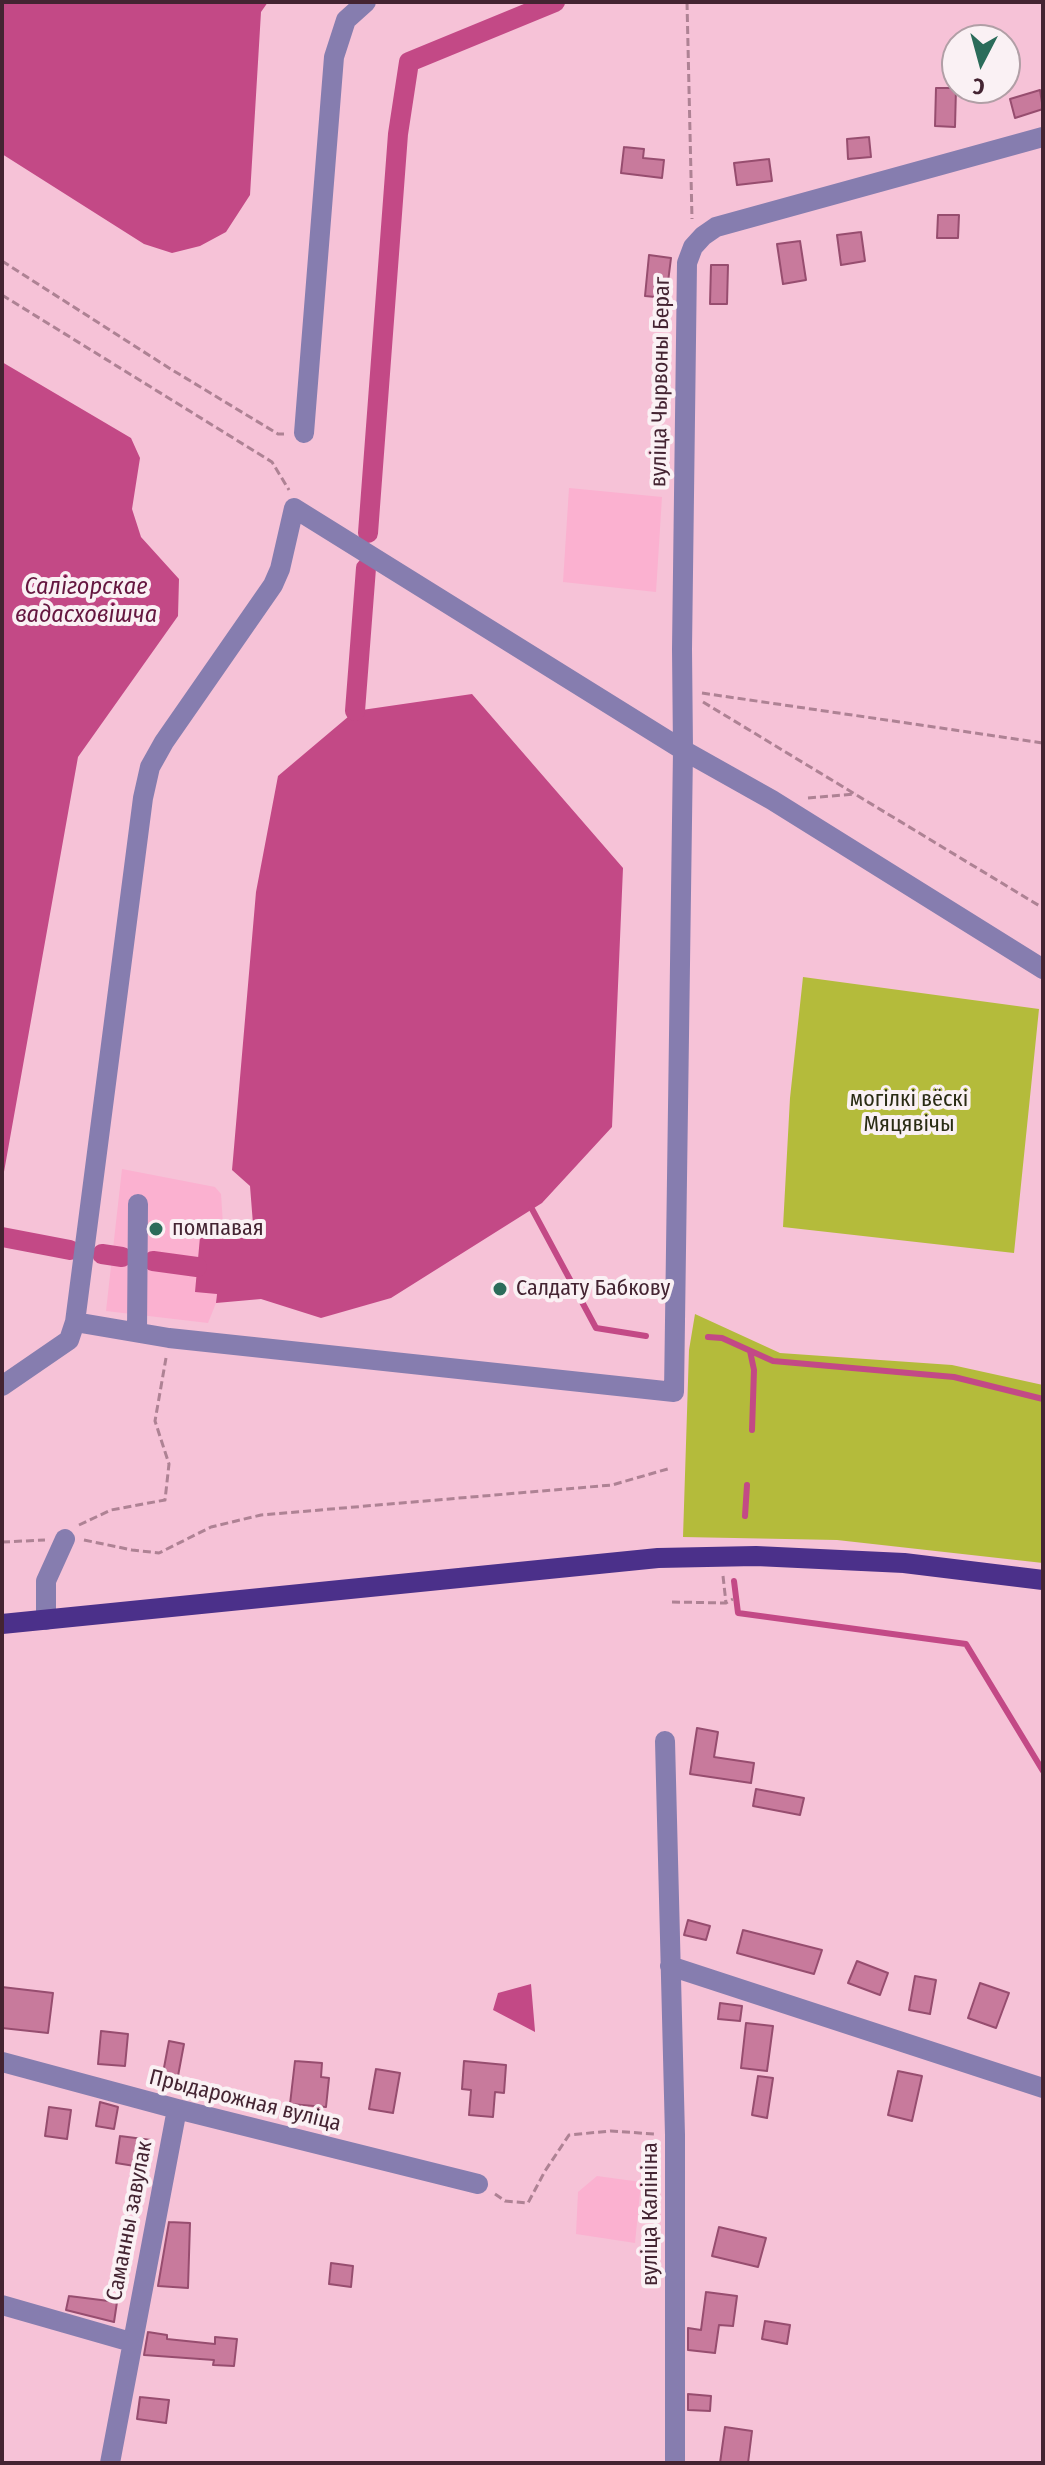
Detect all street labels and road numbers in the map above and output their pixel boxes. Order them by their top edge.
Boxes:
street label: вуліца Чырвоны Бераг [646,277,676,487]
street label: Прыдарожная вуліца [146,2064,344,2138]
street label: Саманны завулак [102,2139,158,2303]
street label: вуліца Калініна [638,2142,664,2286]

